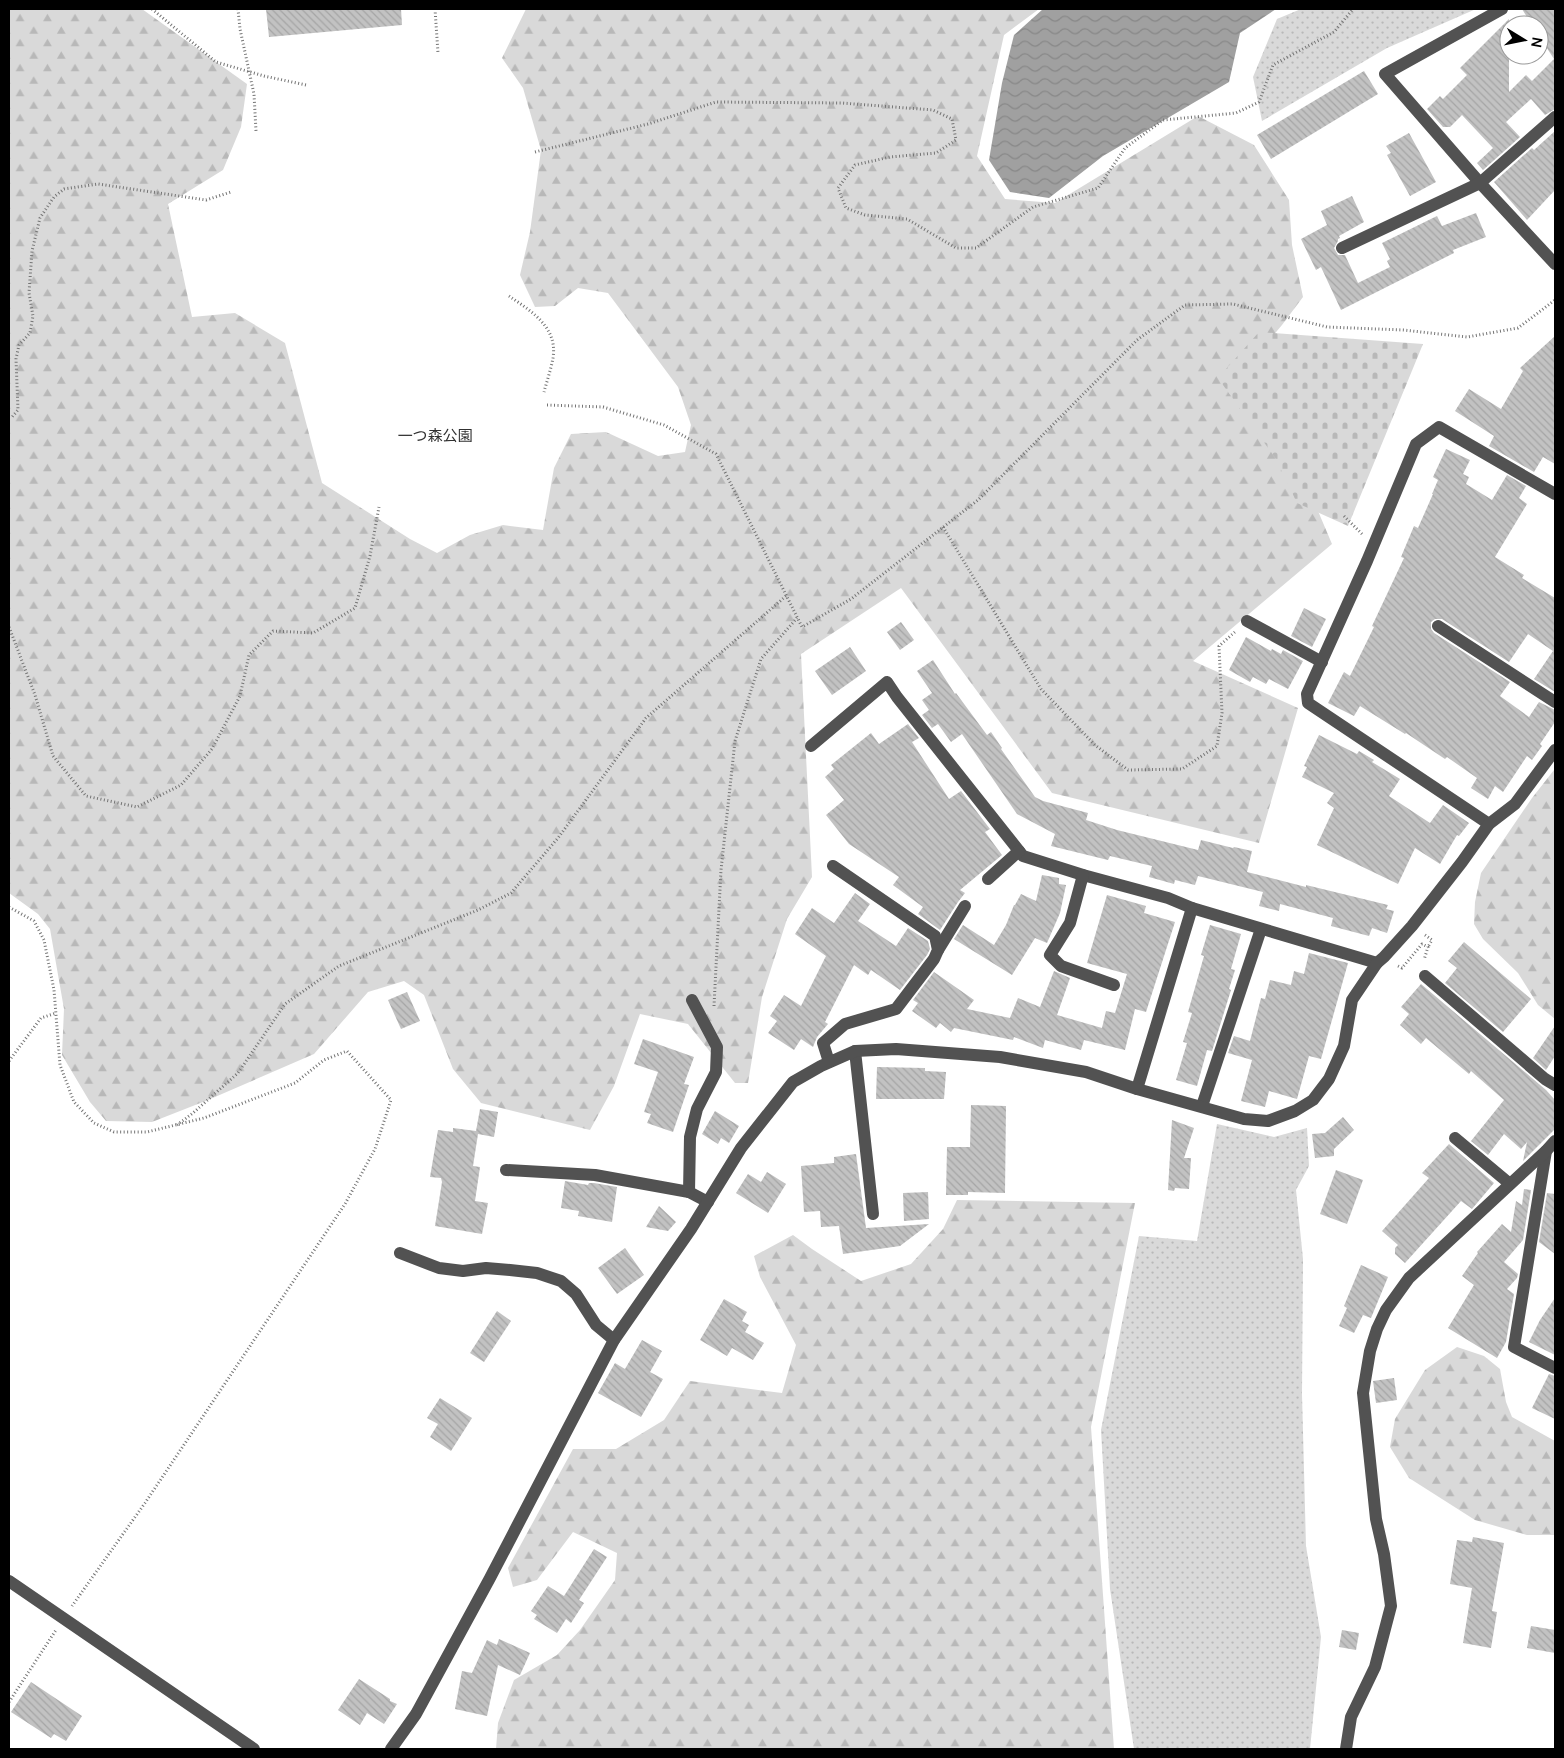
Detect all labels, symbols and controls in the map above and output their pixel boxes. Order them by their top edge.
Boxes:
north arrow [1499,15,1549,65]
text: N [1527,36,1548,49]
park label: 一つ森公園 [397,425,473,446]

